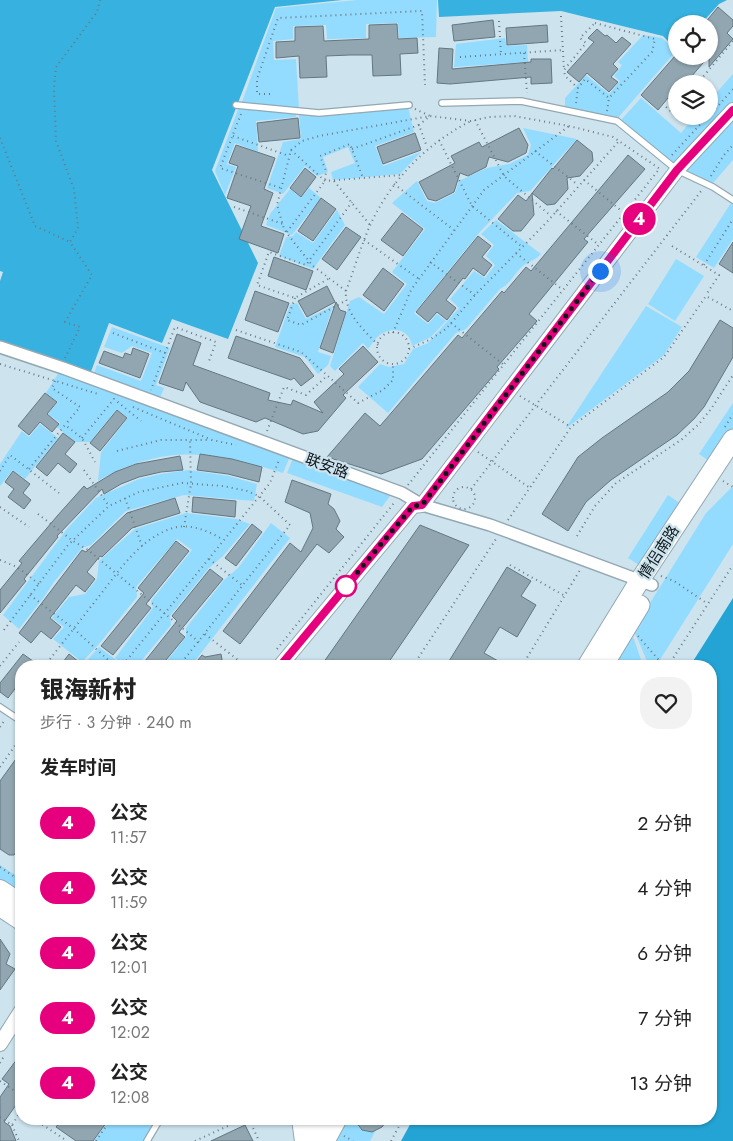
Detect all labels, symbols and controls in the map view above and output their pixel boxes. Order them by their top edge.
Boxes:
map controls [668,15,718,125]
button: locate [668,15,718,65]
button: layers [668,75,718,125]
line badge: 4 [623,203,655,235]
text: 4 [633,206,645,232]
your location [588,259,613,284]
street label: 联安路 [302,448,352,484]
street label: 情侣南路 [633,521,685,583]
unlabelled marker [335,575,357,597]
text: 银海新村 [40,672,136,707]
button: heart [640,677,692,729]
text: 步行 · 3 分钟 · 240 m [40,711,192,734]
text: 发车时间 [40,754,116,781]
text: 公交 [110,799,148,826]
text: 4 [61,810,74,836]
text: 2 分钟 [637,810,692,837]
text: 11:57 [110,826,147,849]
text: 公交 [110,864,148,891]
text: 4 [61,875,74,901]
text: 4 分钟 [637,875,692,902]
text: 11:59 [110,891,147,914]
text: 公交 [110,929,148,956]
text: 4 [61,940,74,966]
text: 6 分钟 [637,940,692,967]
text: 12:01 [110,956,148,979]
text: 公交 [110,994,148,1021]
text: 4 [61,1005,74,1031]
text: 7 分钟 [638,1005,692,1032]
text: 12:02 [110,1021,150,1044]
text: 公交 [110,1059,148,1086]
text: 4 [61,1070,74,1096]
text: 13 分钟 [629,1070,692,1097]
text: 12:08 [110,1086,149,1109]

